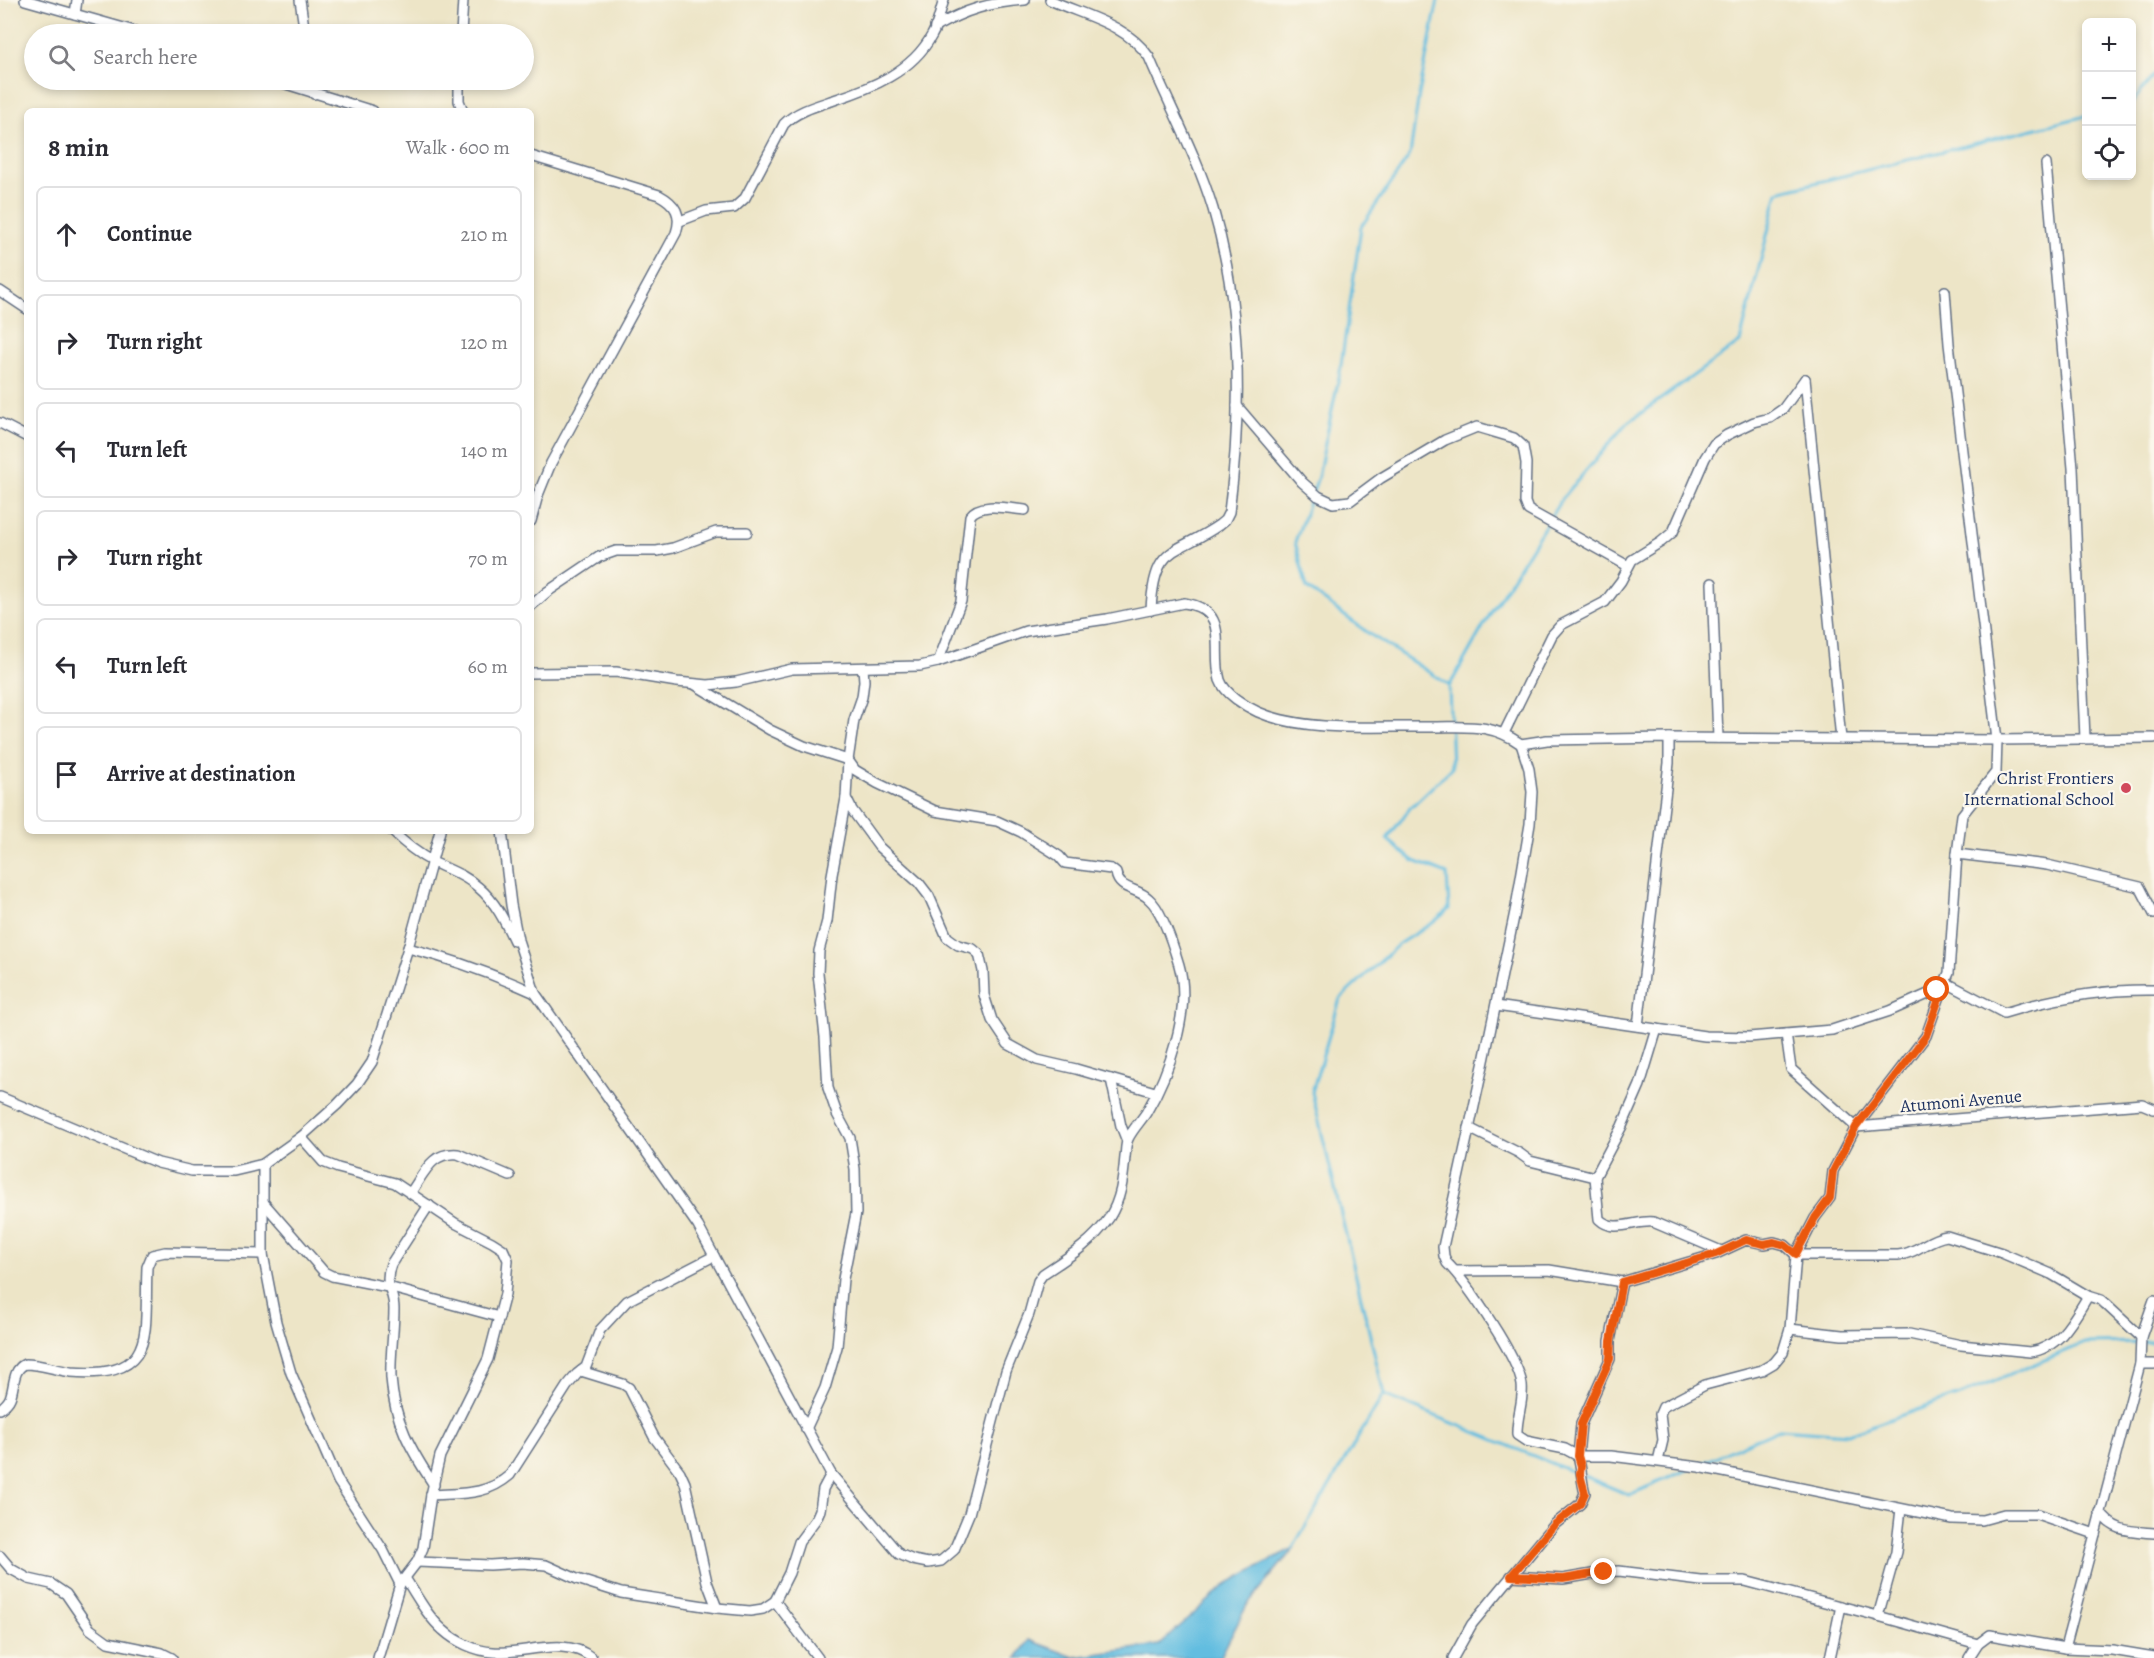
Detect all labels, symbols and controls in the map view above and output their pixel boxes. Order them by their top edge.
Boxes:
map controls [2082,18,2136,180]
button: + [2082,18,2136,72]
search box [24,24,534,90]
icon: search [45,41,78,74]
text: Search here [93,42,198,72]
button: − [2082,72,2136,126]
button: locate [2082,126,2136,180]
text: 8 min [48,130,109,165]
text: Walk · 600 m [406,134,510,161]
icon: ahead [50,218,83,251]
text: Continue [107,219,192,249]
text: 210 m [460,221,508,248]
icon: right [50,326,83,359]
text: Turn right [107,327,203,357]
text: 120 m [460,329,508,356]
icon: left [50,434,83,467]
text: Turn left [107,435,187,465]
text: 140 m [461,437,508,464]
icon: right [50,542,83,575]
text: Turn right [107,543,203,573]
text: 70 m [468,545,508,572]
icon: left [50,650,83,683]
text: Turn left [107,651,187,681]
text: 60 m [468,653,508,680]
icon: arrive [50,758,83,791]
text: Arrive at destination [107,759,296,789]
place label: Christ Frontiers International School [1964,766,2115,811]
marker: Christ Frontiers International School [2119,781,2133,795]
route start [1923,976,1949,1002]
street label: Atumoni Avenue [1898,1084,2023,1118]
route end [1590,1558,1616,1584]

